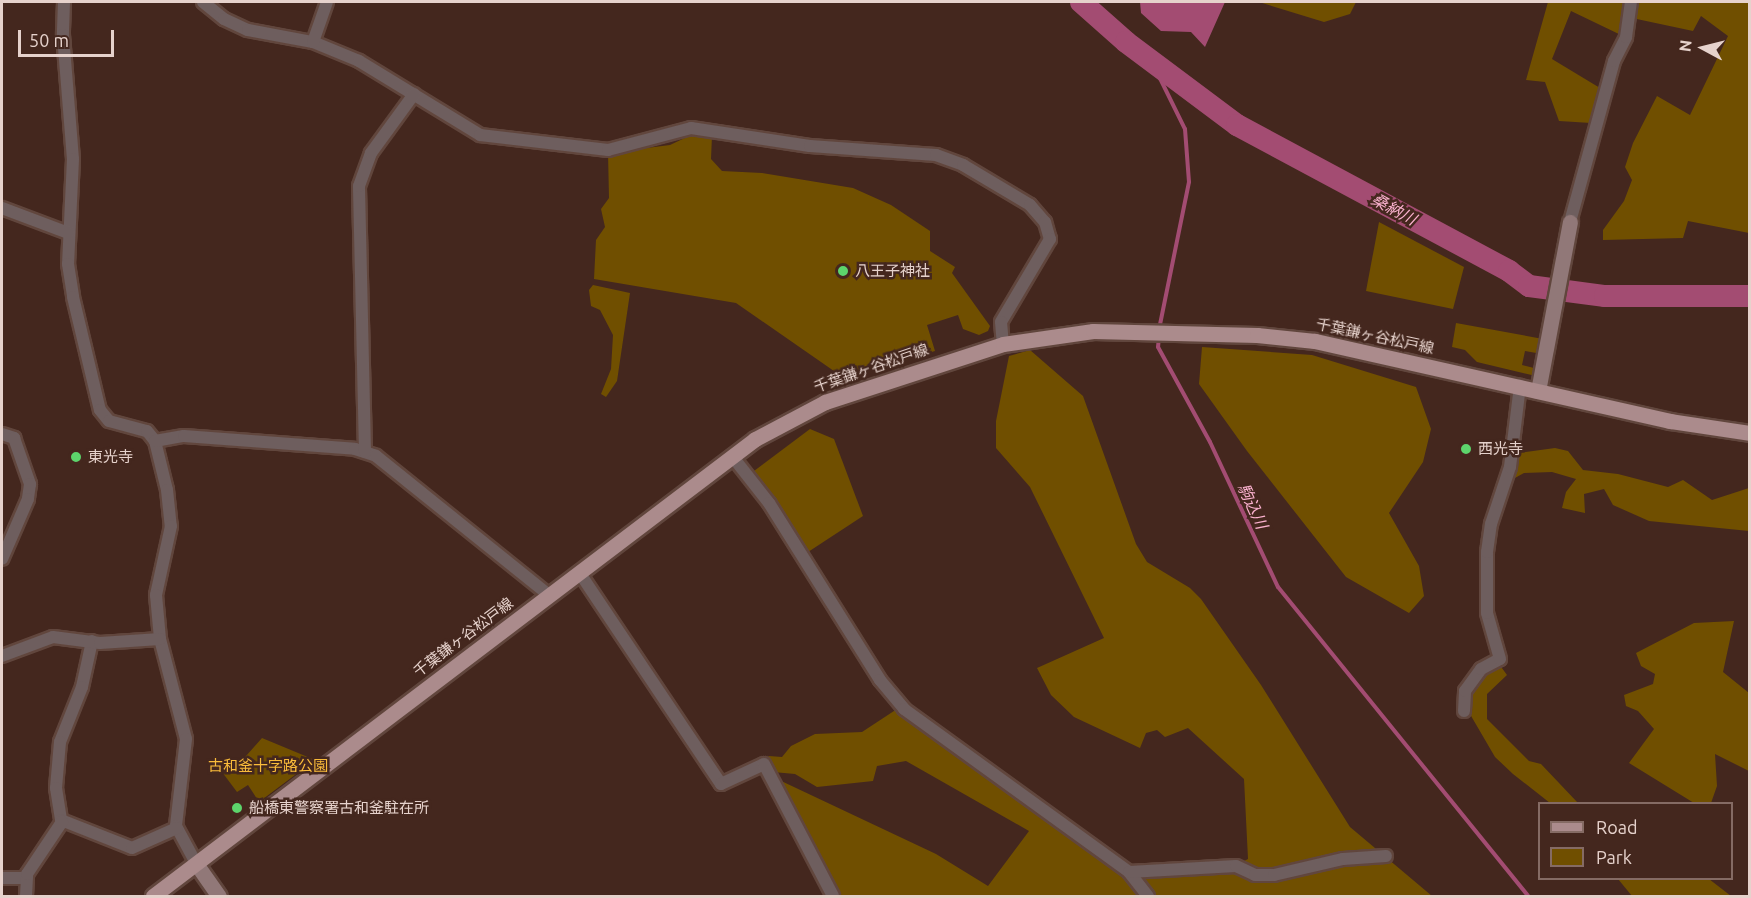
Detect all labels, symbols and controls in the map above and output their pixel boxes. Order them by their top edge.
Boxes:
scale bar [21,18,117,56]
north arrow [1673,18,1733,78]
text: 50 m [29,30,69,50]
text: N [1675,39,1695,53]
water label: 桑納川 [1368,189,1420,229]
place label: 八王子神社 [855,262,930,280]
marker: 八王子神社 [836,264,850,278]
street label: 千葉鎌ヶ谷松戸線 [1314,315,1436,357]
street label: 千葉鎌ヶ谷松戸線 [811,340,931,396]
place label: 西光寺 [1478,440,1523,458]
marker: 西光寺 [1459,442,1473,456]
place label: 東光寺 [88,448,133,466]
marker: 東光寺 [69,450,83,464]
water label: 駒込川 [1234,480,1272,532]
street label: 千葉鎌ヶ谷松戸線 [410,594,516,680]
park label: 古和釜十字路公園 [208,757,328,775]
place label: 船橋東警察署古和釜駐在所 [249,799,429,817]
marker: 船橋東警察署古和釜駐在所 [230,801,244,815]
legend [1538,802,1733,880]
text: Road [1596,817,1638,837]
text: Park [1596,847,1632,867]

